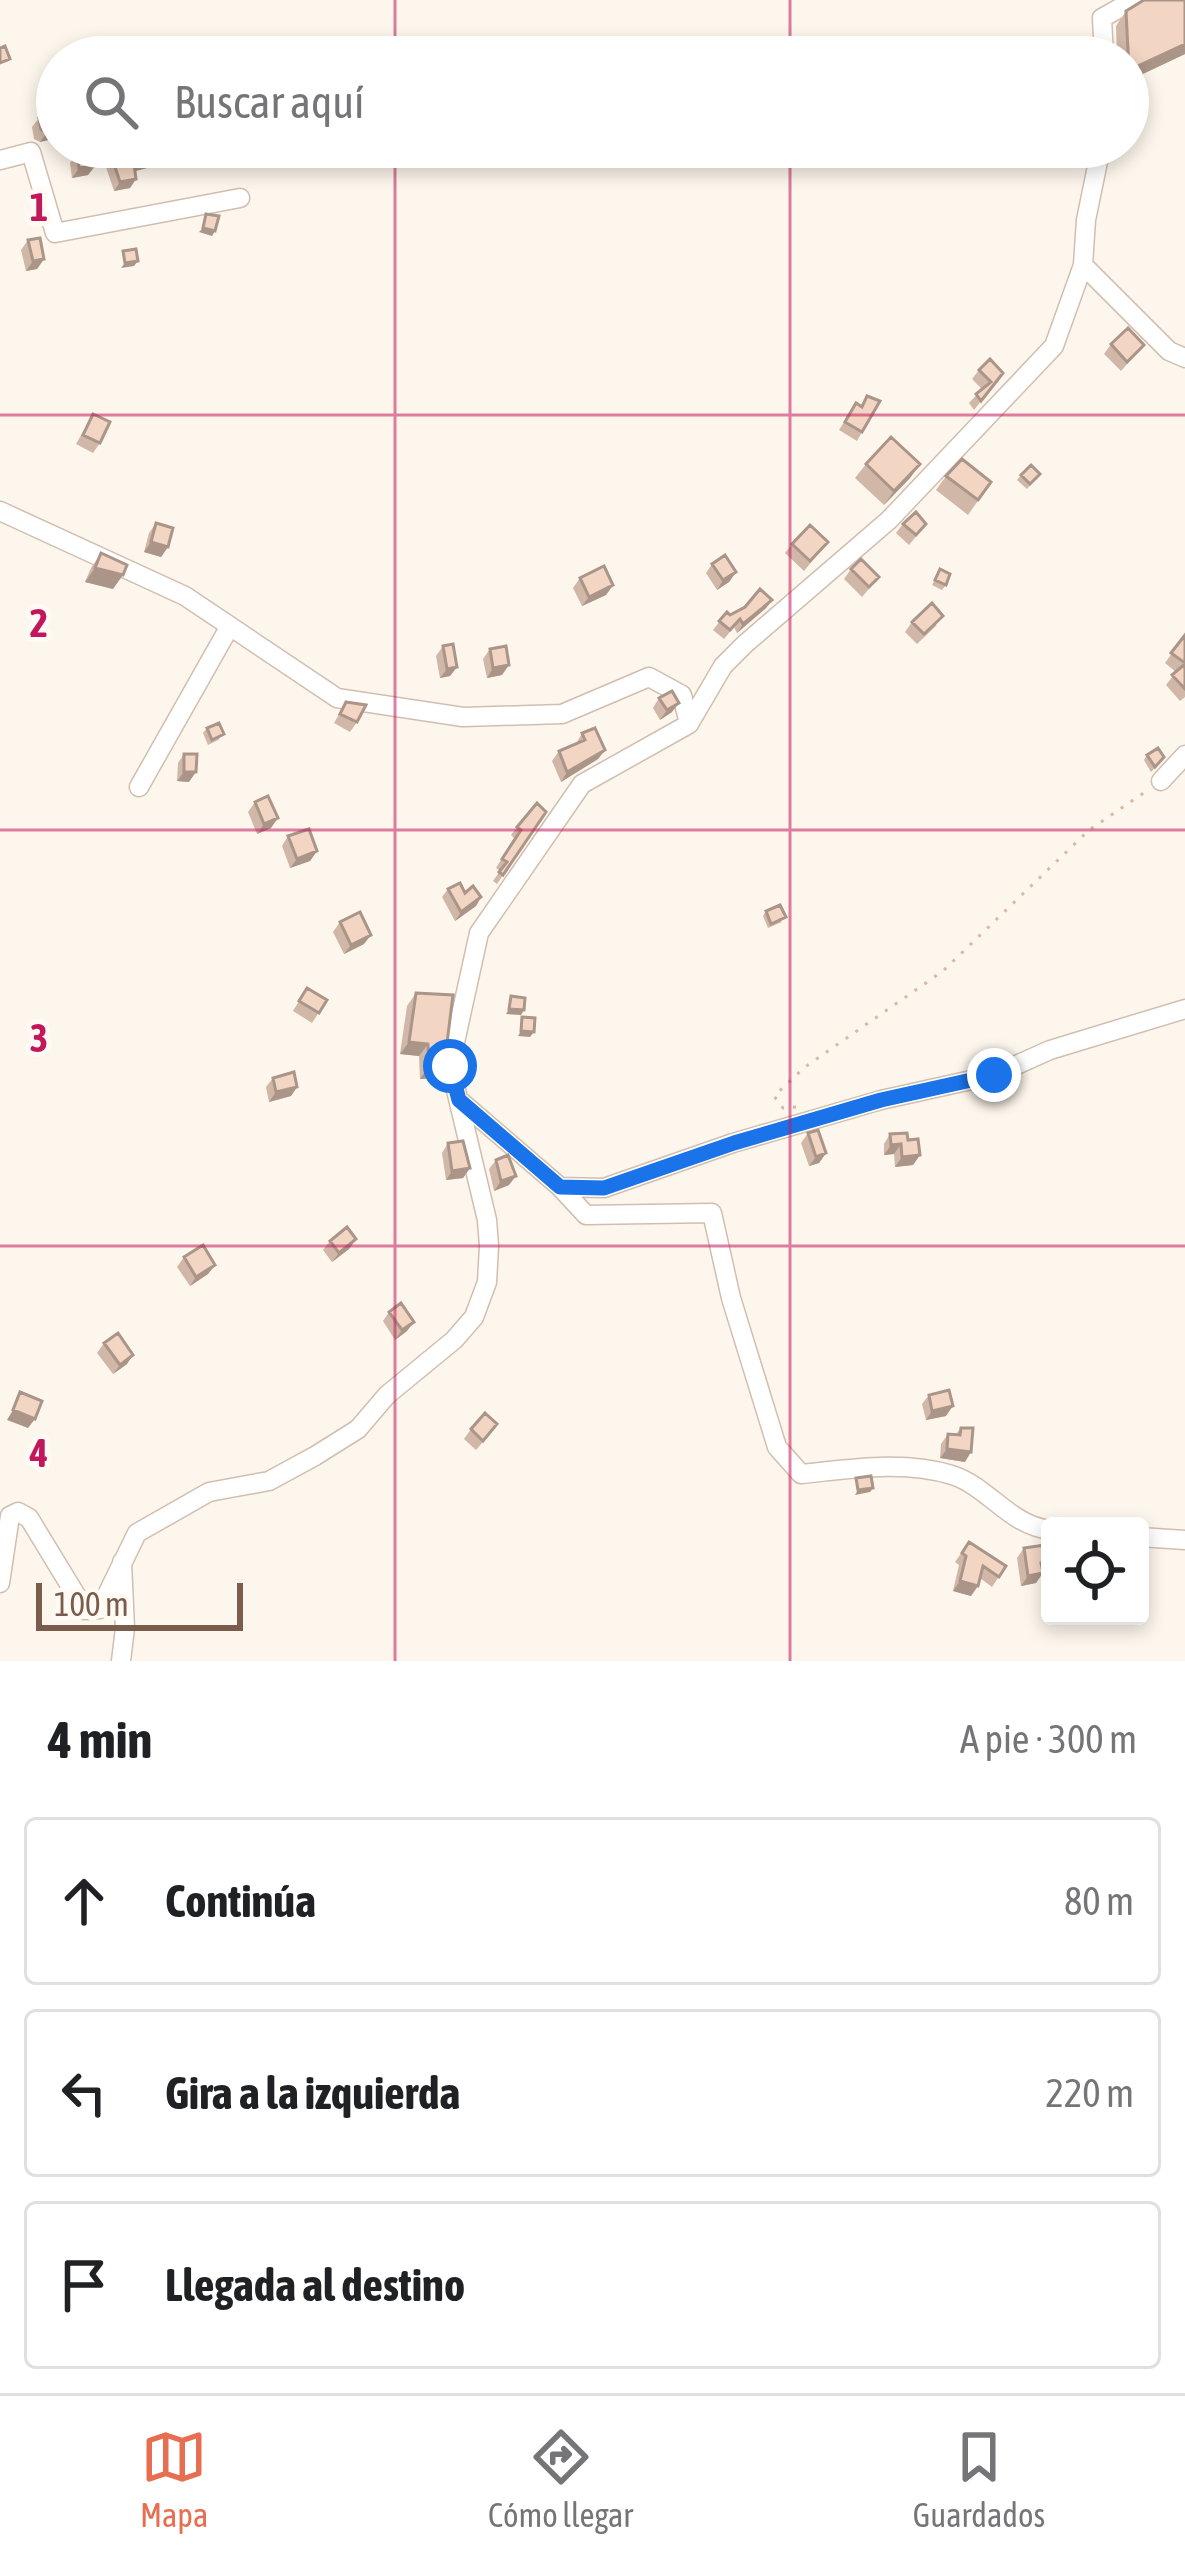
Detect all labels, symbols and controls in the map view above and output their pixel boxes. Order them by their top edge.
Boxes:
search box [36,36,1149,168]
icon: search [78,69,144,135]
text: Buscar aquí [174,76,364,128]
text: 1 [30,185,48,229]
text: 2 [30,601,48,645]
text: 3 [30,1016,48,1060]
route start [423,1039,477,1093]
route end [967,1048,1021,1102]
text: 4 [29,1431,48,1475]
map controls [1041,1517,1149,1625]
button: locate [1041,1517,1149,1625]
scale bar [36,1577,243,1630]
text: 100 m [54,1585,129,1623]
text: 4 min [48,1710,152,1769]
text: A pie · 300 m [960,1717,1137,1761]
icon: ahead [51,1868,117,1934]
text: Continúa [165,1875,316,1927]
text: 80 m [1064,1879,1134,1923]
icon: left [51,2060,117,2126]
text: Gira a la izquierda [165,2067,460,2119]
text: 220 m [1046,2071,1134,2115]
icon: arrive [51,2252,117,2318]
text: Llegada al destino [165,2259,465,2311]
tab: Mapa [140,2424,208,2534]
tab: Cómo llegar [488,2424,633,2534]
tab: Guardados [913,2424,1045,2534]

